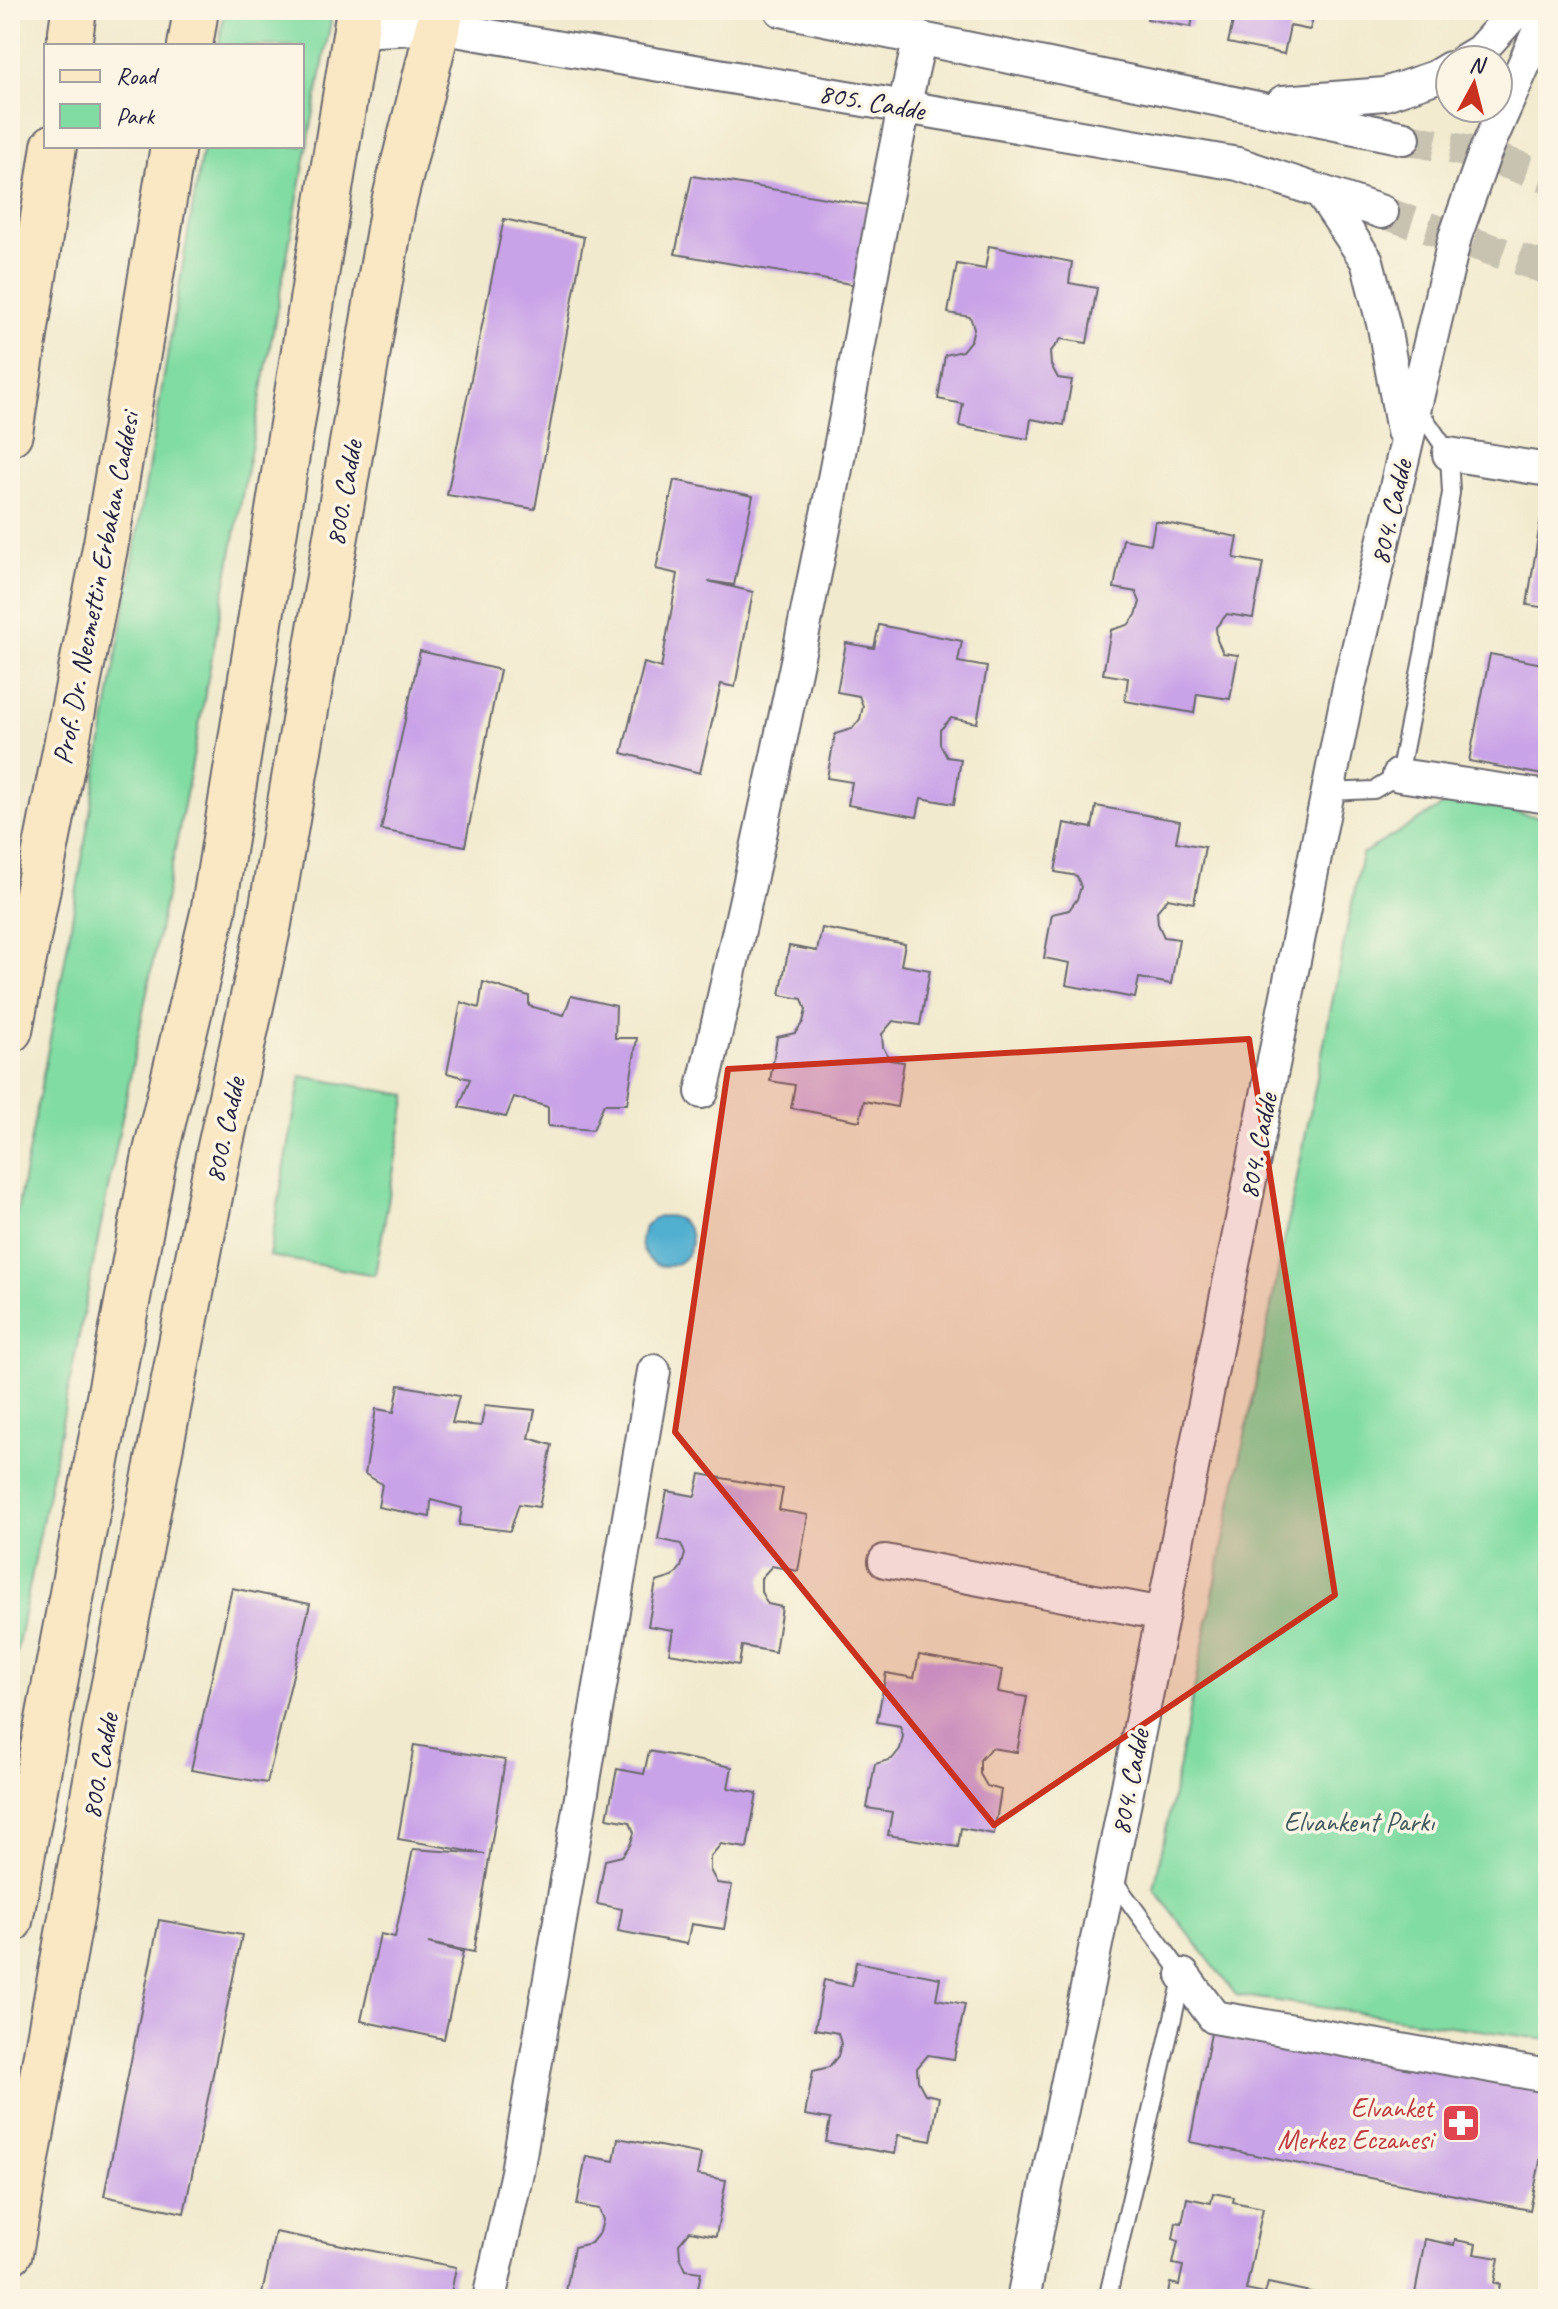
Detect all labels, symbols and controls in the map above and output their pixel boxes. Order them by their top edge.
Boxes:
legend [44,44,304,148]
north arrow [1434,44,1514,124]
text: N [1468,50,1488,80]
text: Road [116,61,160,91]
street label: 805. Cadde [816,75,929,128]
text: Park [116,101,156,131]
street label: Prof. Dr. Necmettin Erbakan Caddesi [44,405,148,767]
street label: 800. Cadde [317,436,370,549]
street label: 804. Cadde [1361,454,1420,568]
street label: 800. Cadde [196,1072,253,1186]
street label: 804. Cadde [1230,1089,1285,1202]
street label: 800. Cadde [73,1709,126,1822]
street label: 804. Cadde [1102,1725,1157,1838]
park label: Elvankent Parkı [1284,1804,1436,1839]
place label: Elvanket Merkez Eczanesi [1277,2090,1437,2157]
pharmacy icon: Elvanket Merkez Eczanesi [1440,2102,1482,2144]

